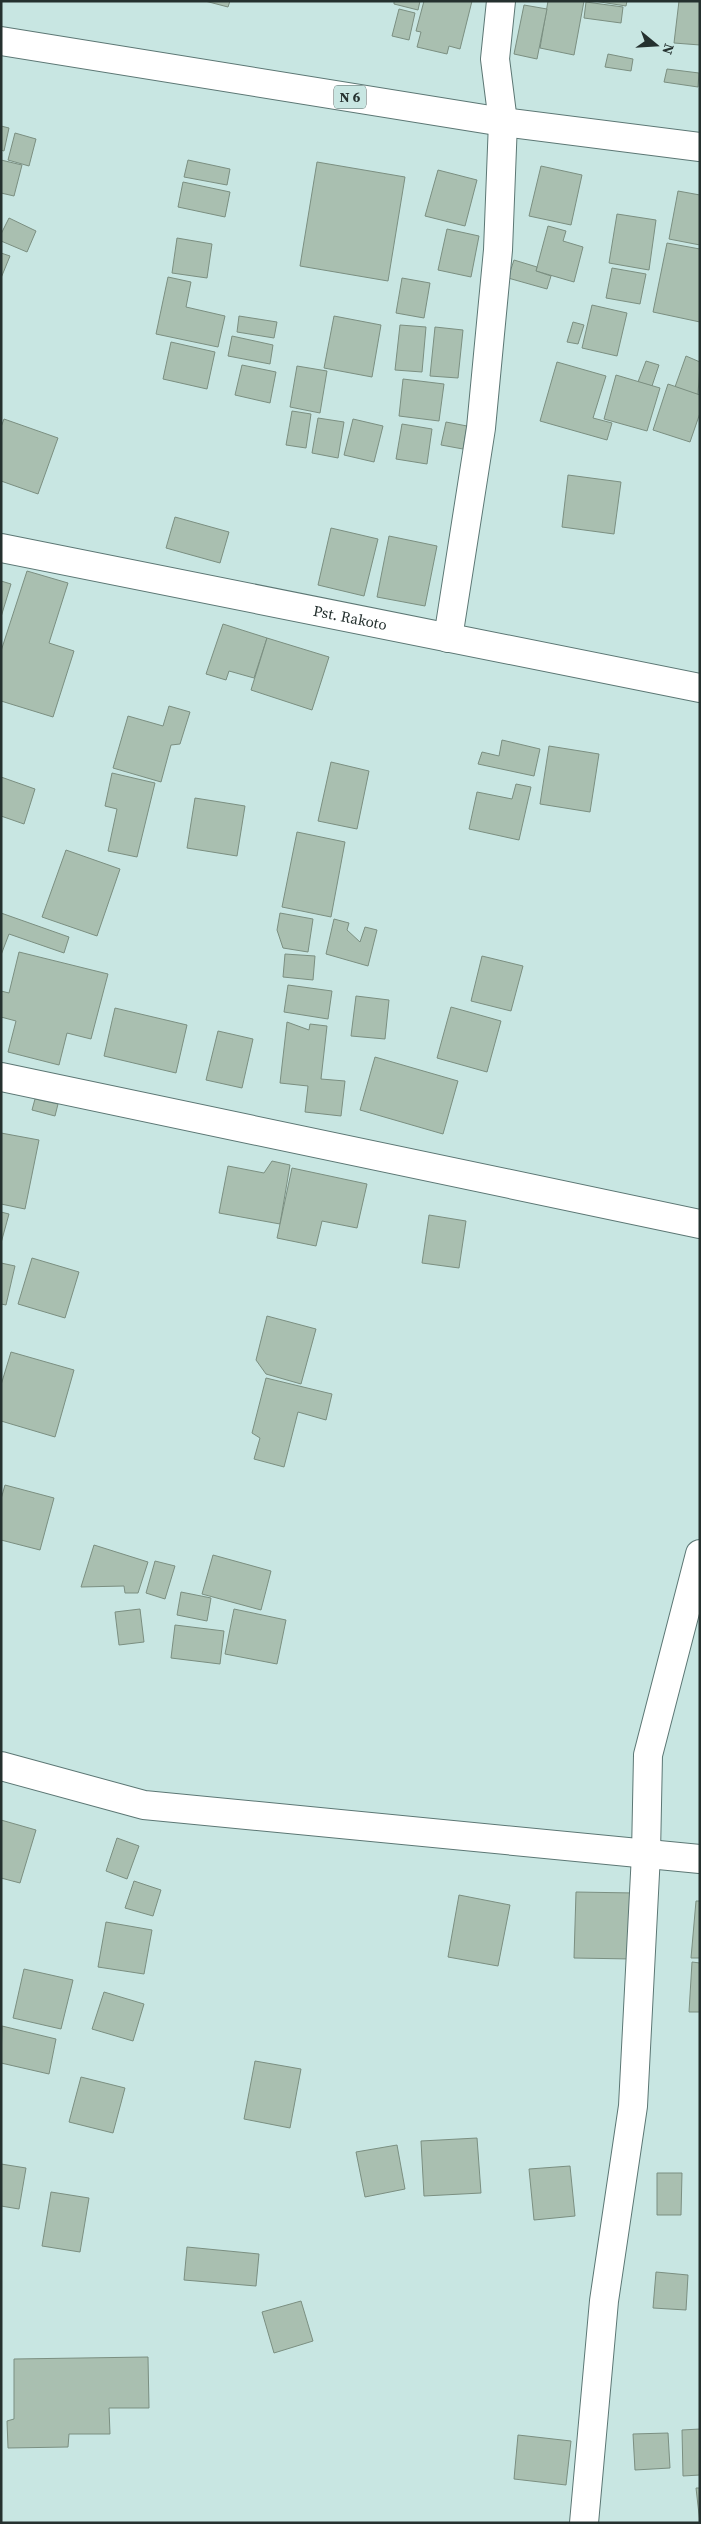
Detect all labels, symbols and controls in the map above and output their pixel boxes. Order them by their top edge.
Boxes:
north arrow [631,20,681,70]
text: N [657,41,679,57]
road number: N 6 [334,85,366,108]
street label: Pst. Rakoto [311,600,389,635]

